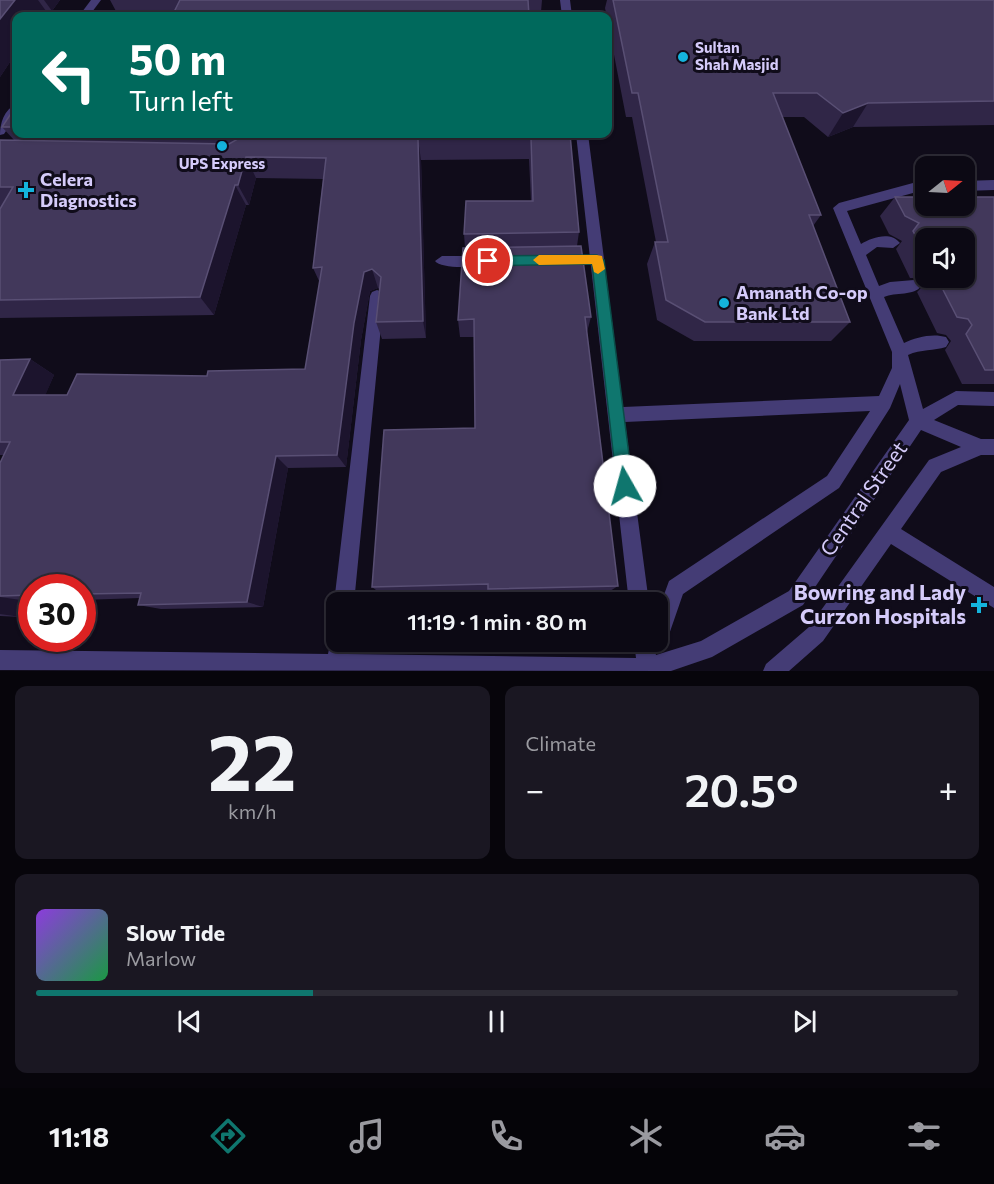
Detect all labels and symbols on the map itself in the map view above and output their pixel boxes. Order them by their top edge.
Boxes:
place label: Sultan Shah Masjid [695,38,778,73]
marker: Sultan Shah Masjid [676,50,690,64]
marker: UPS Express [215,139,229,153]
place label: UPS Express [179,154,265,172]
north arrow [915,156,975,216]
place label: Celera Diagnostics [40,168,137,211]
marker: Celera Diagnostics [17,181,35,199]
pin [462,235,513,286]
place label: Amanath Co-op Bank Ltd [736,281,868,324]
marker: Amanath Co-op Bank Ltd [717,296,731,310]
street label: Central Street [814,436,911,560]
position arrow [593,454,657,518]
speed limit sign: 30 [18,574,96,652]
place label: Bowring and Lady Curzon Hospitals [794,579,966,628]
marker: Bowring and Lady Curzon Hospitals [970,596,988,614]

